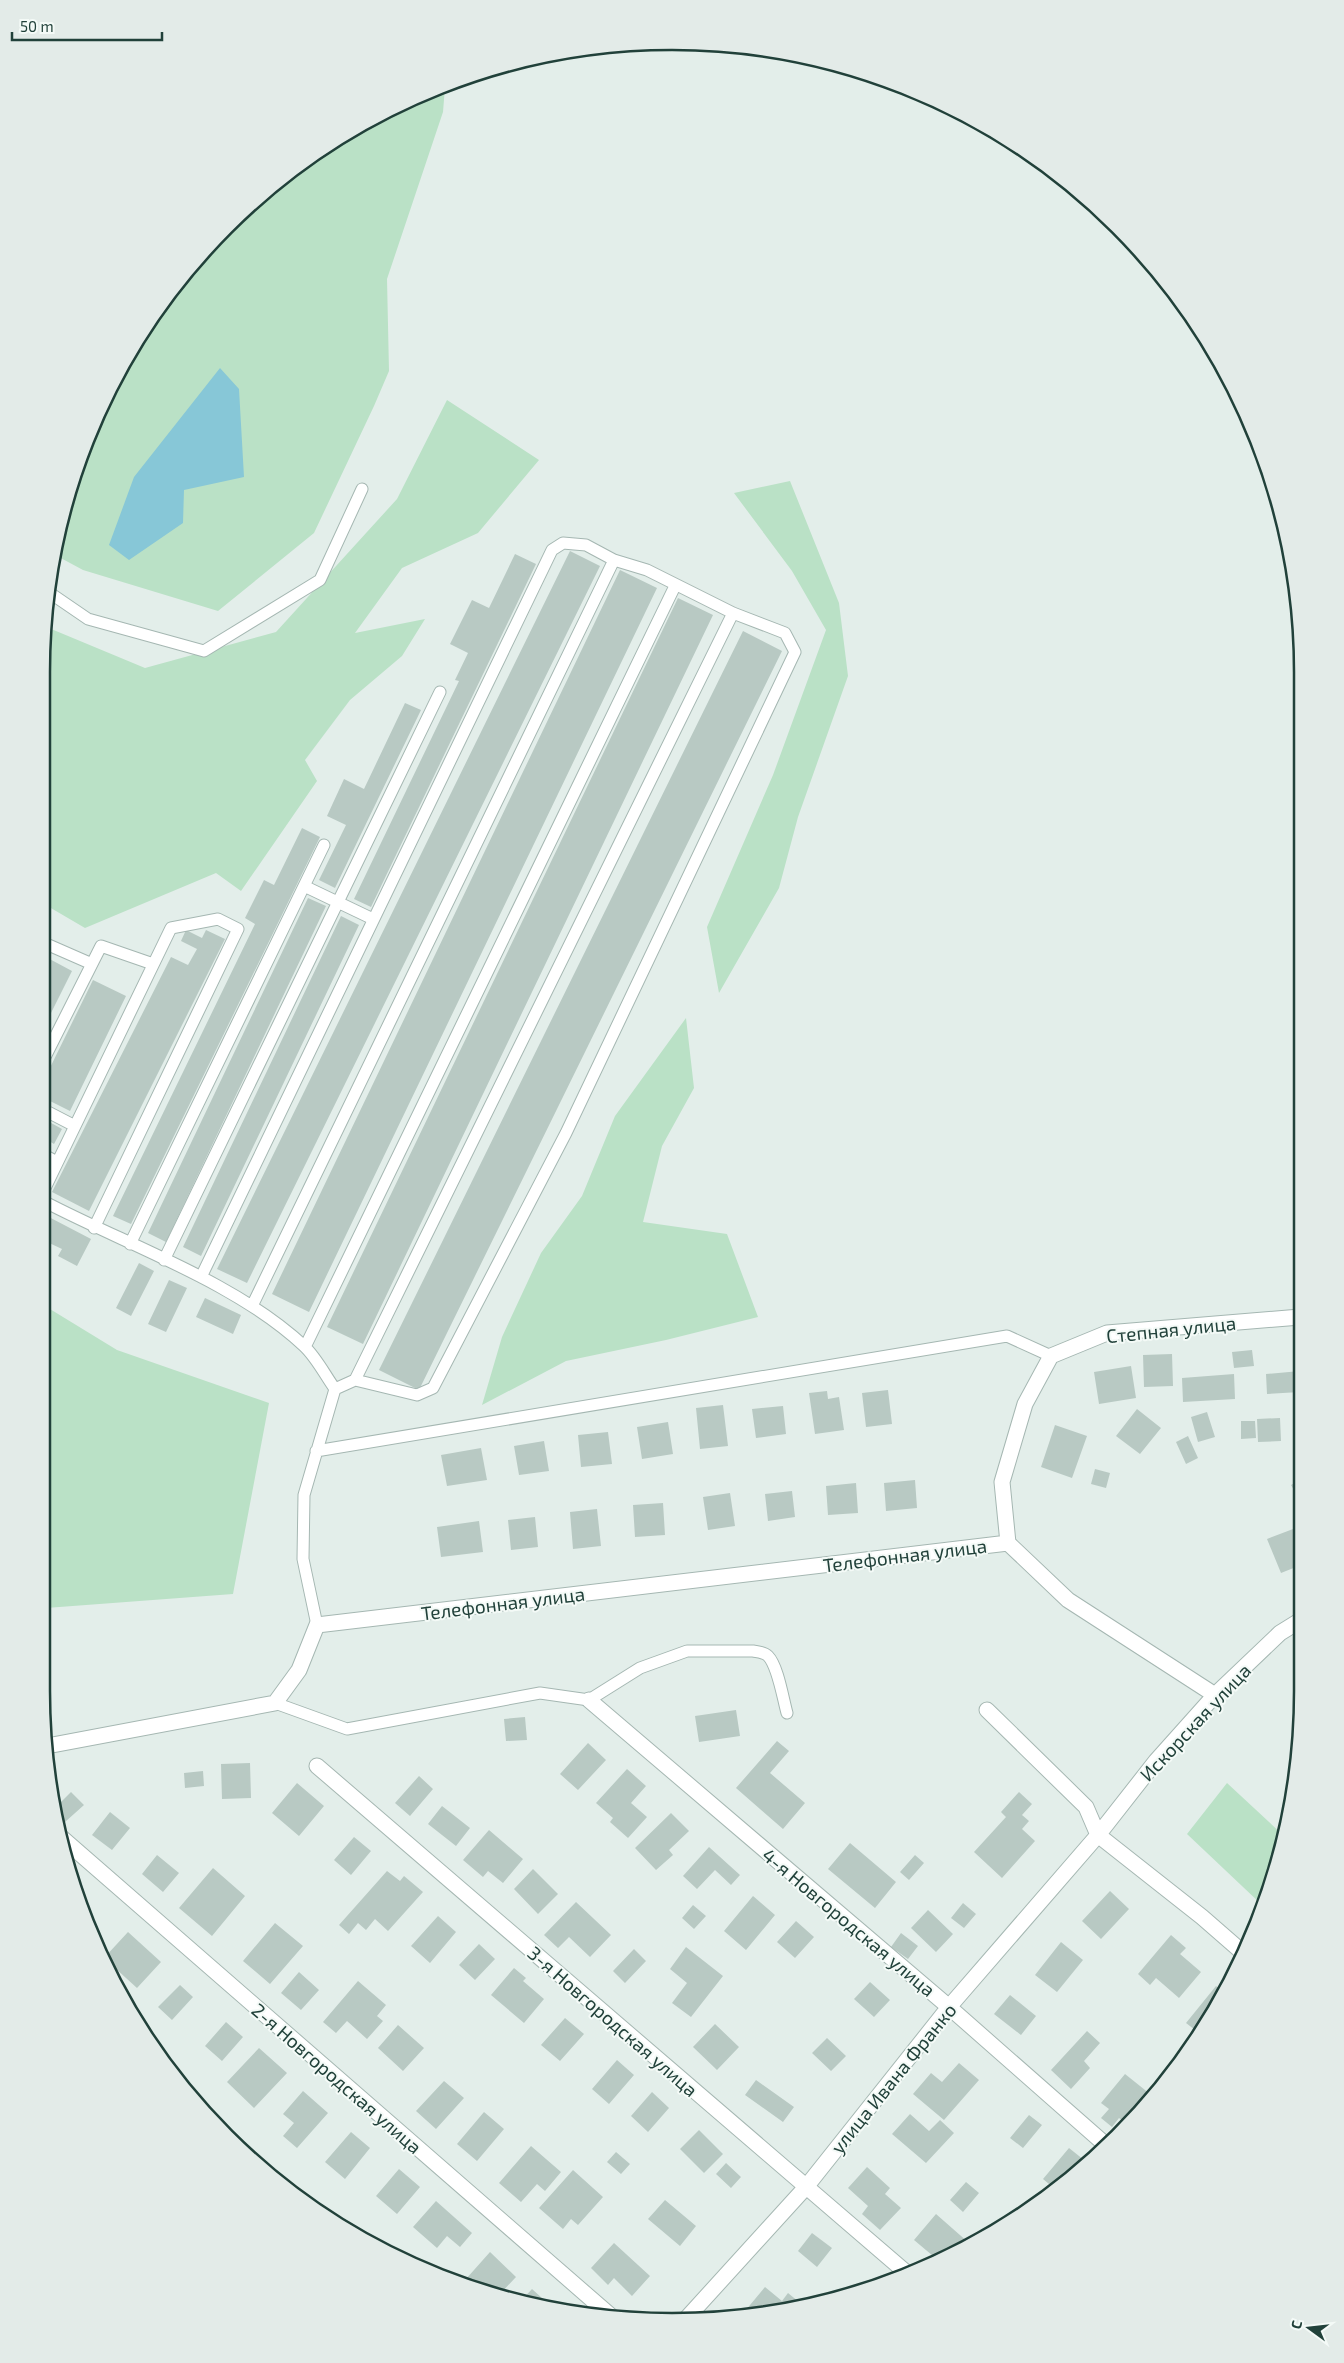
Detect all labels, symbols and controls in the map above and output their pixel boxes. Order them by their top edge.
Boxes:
scale bar [12,10,162,42]
text: 50 m [20,17,54,35]
street label: Степная улица [1105,1311,1237,1348]
street label: Телефонная улица [822,1534,988,1577]
street label: Телефонная улица [420,1582,586,1625]
street label: Искорская улица [1135,1659,1256,1786]
street label: 4-я Новгородская улица [757,1843,940,2002]
street label: 3-я Новгородская улица [523,1941,703,2102]
street label: 2-я Новгородская улица [247,1998,427,2159]
street label: улица Ивана Франко [825,1998,961,2158]
north arrow [1284,2303,1334,2353]
text: С [1287,2318,1305,2331]

